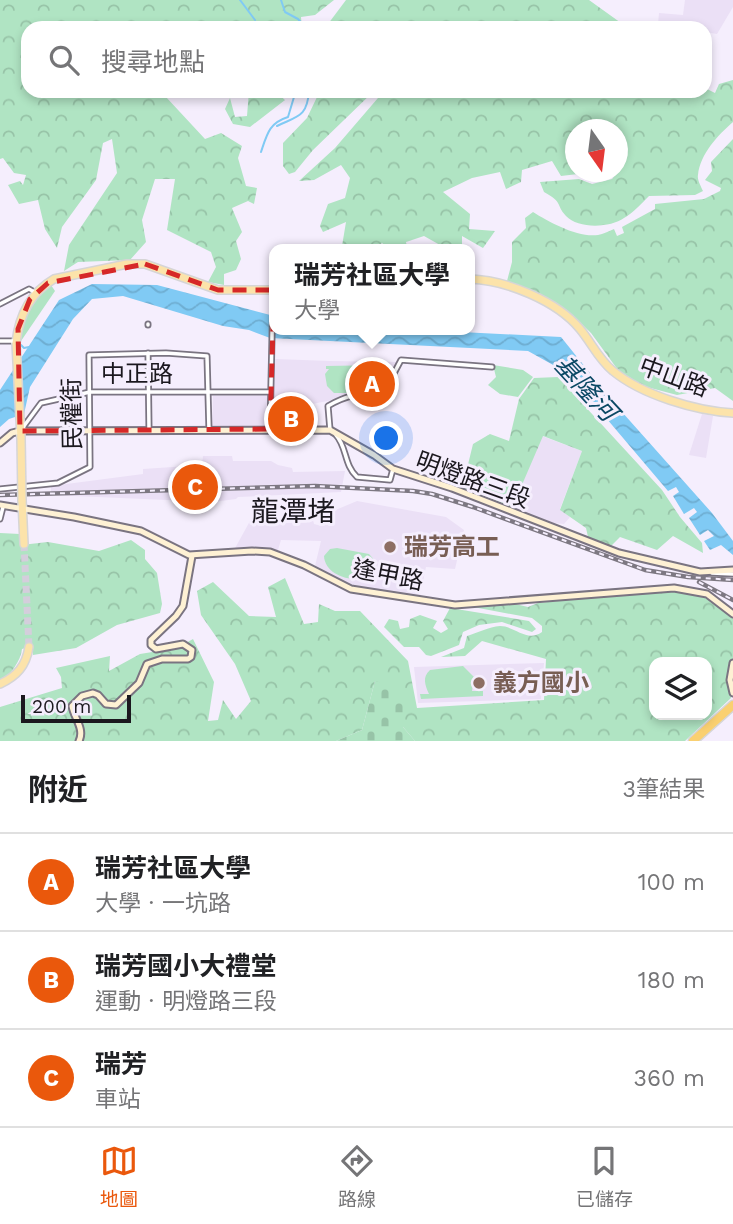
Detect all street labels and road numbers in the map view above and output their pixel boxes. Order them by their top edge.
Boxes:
street label: 中山路 [635,352,713,402]
street label: 中正路 [101,360,173,388]
street label: 民權街 [57,378,87,450]
street label: 明燈路三段 [412,446,534,514]
street label: 逢甲路 [350,554,426,596]

